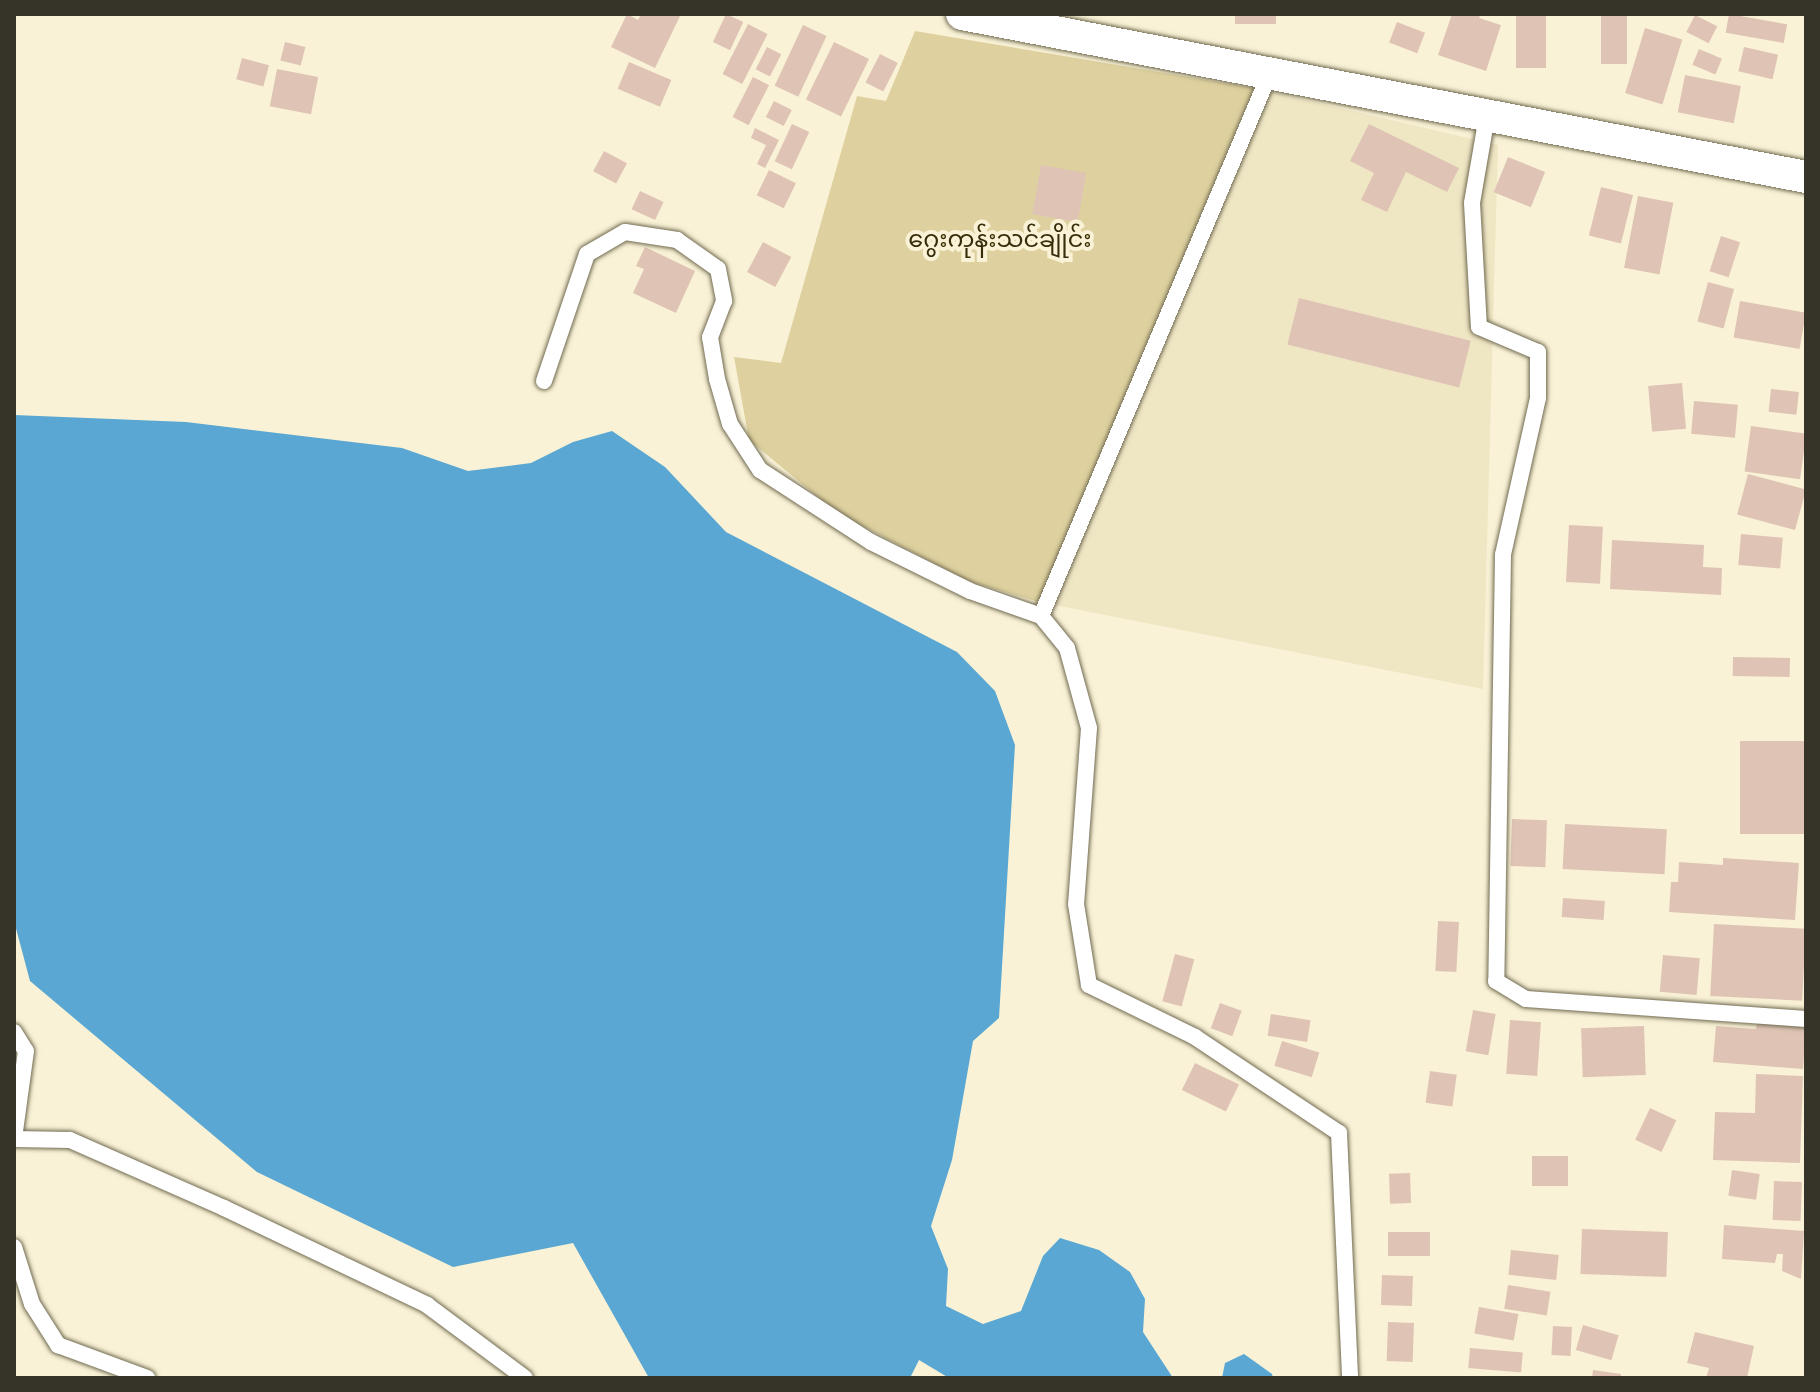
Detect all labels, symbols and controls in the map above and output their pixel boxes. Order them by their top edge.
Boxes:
park label: ဂွေးကုန်းသင်ချိုင်း [908,226,1092,254]

